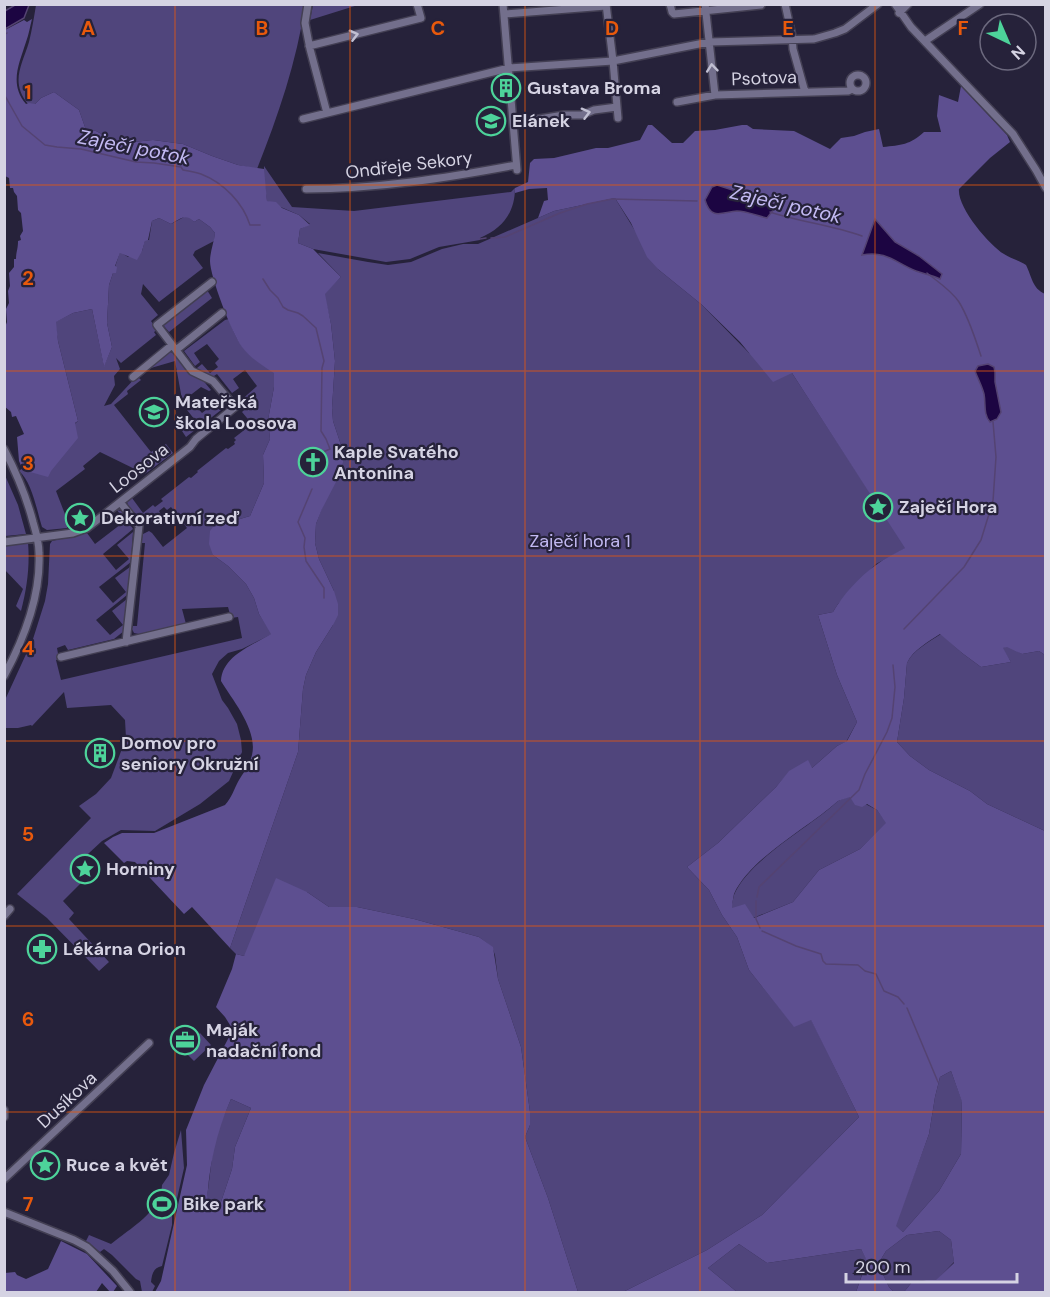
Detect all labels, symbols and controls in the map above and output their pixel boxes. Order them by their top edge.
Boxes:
north arrow [978,12,1038,72]
text: A [81,15,95,41]
text: B [256,15,268,41]
text: C [431,15,445,41]
text: D [605,15,619,41]
text: E [782,15,794,41]
text: F [957,15,969,41]
one-way arrow [349,29,359,42]
text: N [1007,41,1030,64]
one-way arrow [706,64,719,73]
street label: Psotova [731,65,797,91]
building icon: Gustava Broma [490,72,522,104]
place label: Gustava Broma [527,76,661,100]
text: 1 [24,79,32,105]
school or university icon: Elánek [475,105,507,137]
one-way arrow [581,107,591,120]
place label: Elánek [512,109,571,133]
water label: Zaječí potok [76,123,193,171]
street label: Ondřeje Sekory [344,145,474,185]
water label: Zaječí potok [728,179,845,230]
text: 2 [22,265,34,291]
place label: Mateřská škola Loosova [175,390,297,435]
school or university icon: Mateřská škola Loosova [138,396,170,428]
street label: Loosova [105,437,173,499]
place label: Kaple Svatého Antonína [334,440,459,485]
church icon: Kaple Svatého Antonína [297,446,329,478]
text: 3 [22,450,34,476]
place icon: Zaječí Hora [862,491,894,523]
place label: Zaječí Hora [899,495,997,519]
place icon: Dekorativní zeď [64,502,96,534]
place label: Dekorativní zeď [101,506,240,530]
park label: Zaječí hora 1 [529,529,631,553]
text: 4 [22,635,35,661]
place label: Domov pro seniory Okružní [121,731,259,776]
building icon: Domov pro seniory Okružní [84,737,116,769]
text: 5 [22,821,34,847]
place icon: Horniny [69,853,101,885]
place label: Horniny [106,857,175,881]
pharmacy icon: Lékárna Orion [26,933,58,965]
place label: Lékárna Orion [63,937,186,961]
text: 6 [22,1006,34,1032]
place label: Maják nadační fond [206,1018,321,1063]
office icon: Maják nadační fond [169,1024,201,1056]
street label: Dusíkova [32,1066,102,1134]
place icon: Ruce a květ [29,1149,61,1181]
place label: Ruce a květ [66,1153,168,1177]
sports icon: Bike park [146,1188,178,1220]
text: 7 [23,1191,34,1217]
place label: Bike park [183,1192,265,1216]
scale bar [846,1246,1017,1284]
text: 200 m [855,1255,911,1279]

